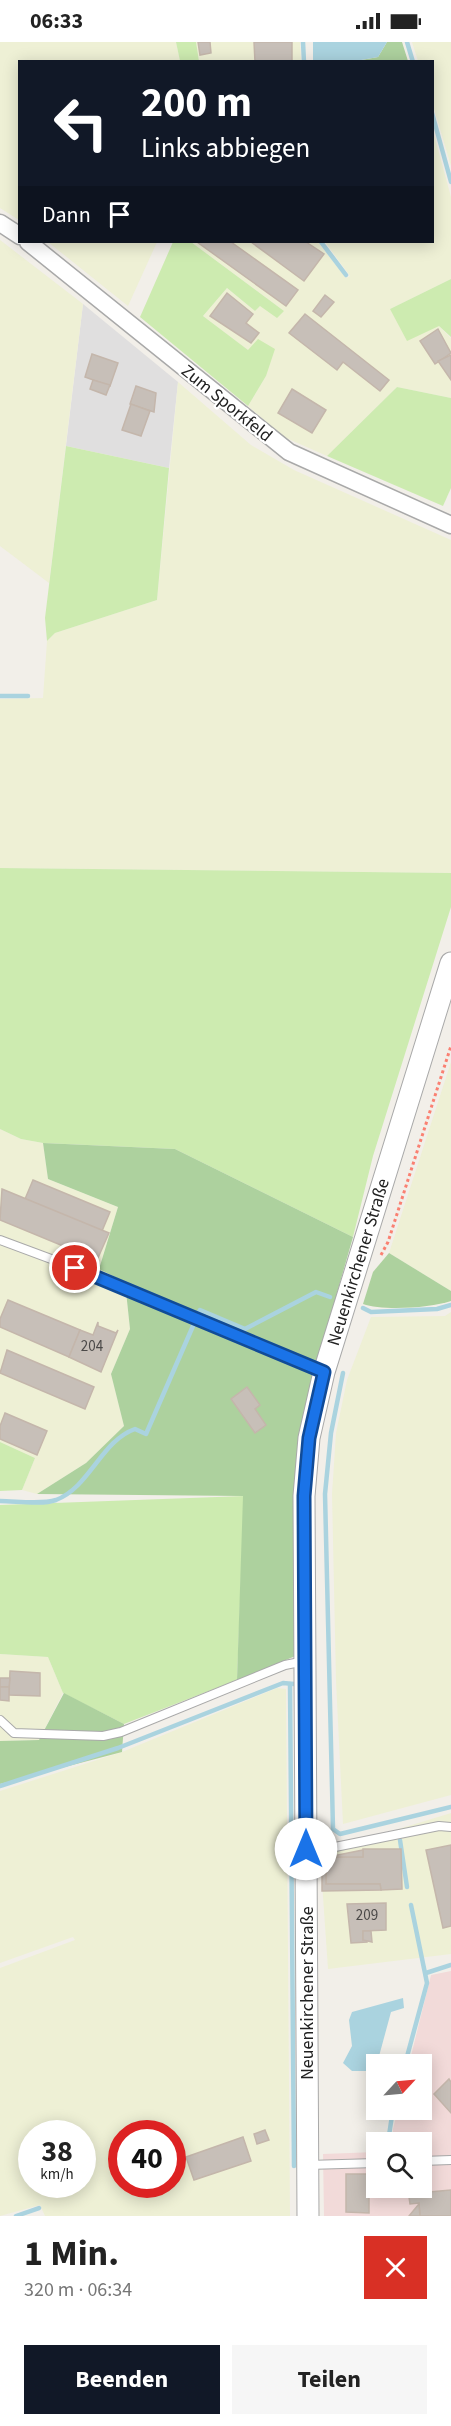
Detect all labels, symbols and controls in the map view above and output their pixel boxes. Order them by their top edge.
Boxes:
text: 06:33 [30,5,83,37]
text: 200 m [141,73,252,133]
icon: left [42,84,120,162]
text: Links abbiegen [141,129,310,168]
icon: arrive [103,198,136,231]
text: Dann [42,199,91,231]
street label: Zum Sporkfeld [176,359,278,448]
street label: Neuenkirchener Straße [321,1175,396,1349]
pin [49,1242,100,1293]
icon: arrive [58,1251,91,1284]
house number: 204 [81,1336,104,1357]
position arrow [274,1817,338,1881]
house number: 209 [356,1905,378,1926]
street label: Neuenkirchener Straße [295,1906,320,2080]
north arrow [366,2054,432,2120]
map controls [366,2054,432,2198]
speed limit sign: 40 [108,2120,186,2198]
text: 38 [41,2130,73,2173]
button: search [366,2132,432,2198]
text: km/h [40,2164,74,2185]
text: 1 Min. [24,2228,119,2279]
button: close [364,2236,427,2299]
text: 320 m · 06:34 [24,2276,132,2304]
button: Beenden [24,2345,220,2414]
button: Teilen [232,2345,427,2414]

